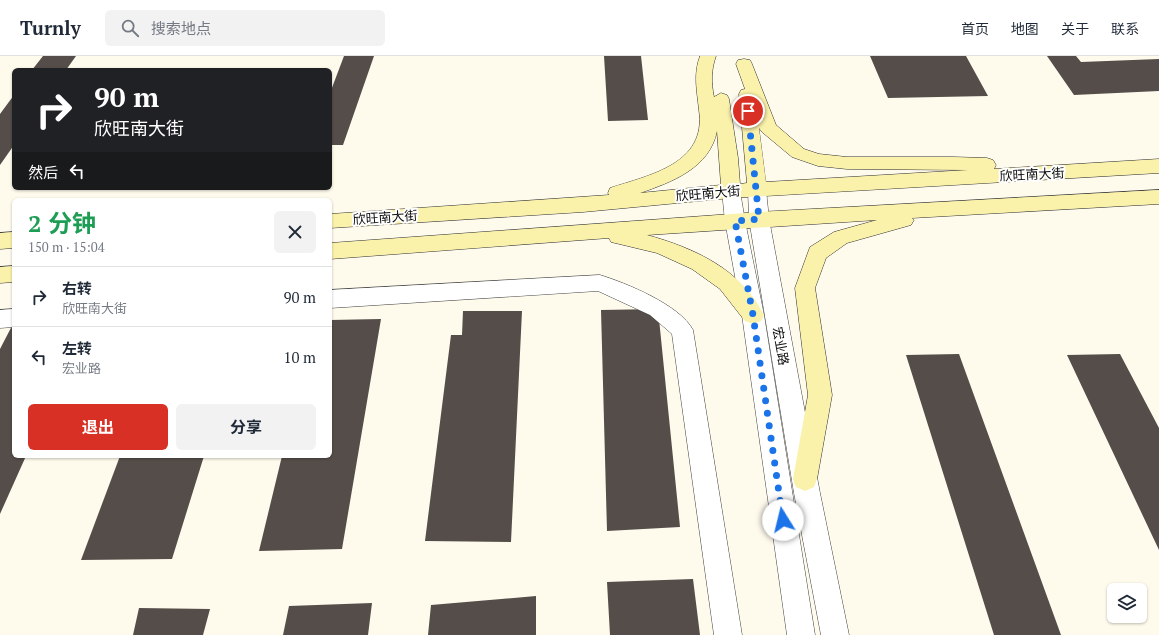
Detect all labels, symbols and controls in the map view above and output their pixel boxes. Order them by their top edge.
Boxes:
search box [105,10,385,46]
text: Turnly [20,15,81,40]
icon: search [119,17,141,39]
text: 搜索地点 [151,18,211,38]
text: 首页 [961,19,989,38]
text: 地图 [1011,19,1039,38]
text: 关于 [1061,19,1089,38]
text: 联系 [1111,19,1139,38]
text: 90 m [94,78,159,115]
icon: right [28,84,80,136]
pin [731,94,765,128]
icon: arrive [737,100,759,122]
text: 欣旺南大街 [94,116,184,140]
icon: left [66,160,88,182]
text: 然后 [28,162,58,182]
street label: 欣旺南大街 [999,163,1065,185]
street label: 欣旺南大街 [675,181,741,205]
street label: 欣旺南大街 [352,206,418,228]
text: 2 分钟 [28,207,96,239]
button: close [274,211,316,253]
text: 150 m · 15:04 [28,238,105,256]
text: 右转 [62,278,92,298]
icon: right [28,286,50,308]
text: 90 m [283,287,316,307]
text: 欣旺南大街 [62,299,127,317]
street label: 宏业路 [769,325,793,367]
text: 左转 [62,338,92,358]
icon: left [28,346,50,368]
text: 10 m [283,347,316,367]
text: 宏业路 [62,359,101,377]
button: 退出 [28,404,168,450]
button: 分享 [176,404,316,450]
position arrow [762,499,804,541]
map controls [1107,583,1147,623]
button: layers [1107,583,1147,623]

